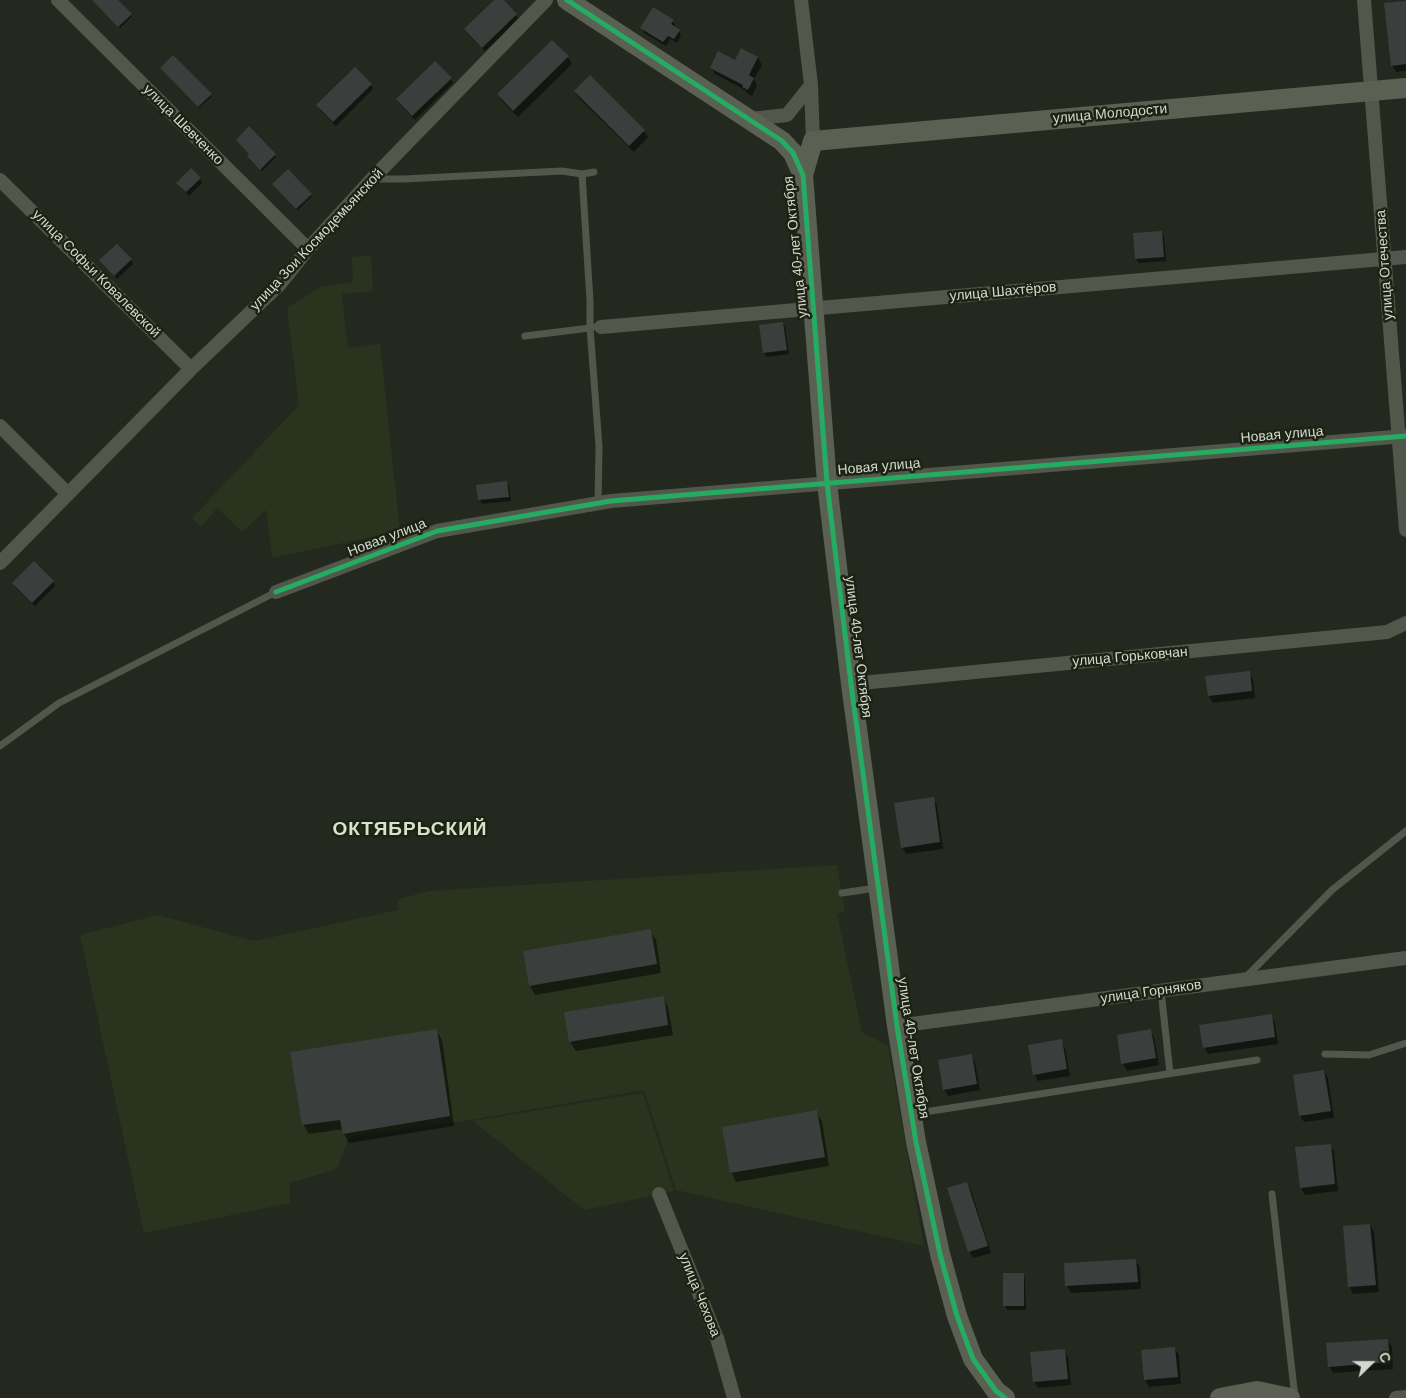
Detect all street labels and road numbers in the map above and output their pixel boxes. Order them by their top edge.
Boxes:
street label: улица Шевченко [139,81,227,169]
street label: улица Молодости [1052,101,1168,127]
street label: улица Зои Космодемьянской [247,166,387,314]
street label: улица 40-лет Октября [780,175,812,319]
street label: улица Софьи Ковалевской [29,207,163,341]
street label: улица Отечества [1373,209,1397,321]
street label: улица Шахтёров [949,279,1057,305]
street label: Новая улица [1240,423,1324,447]
street label: Новая улица [837,455,921,479]
street label: Новая улица [345,515,429,561]
street label: улица 40-лет Октября [841,575,875,719]
street label: улица Горьковчан [1072,644,1188,670]
street label: улица 40-лет Октября [894,976,932,1120]
street label: улица Горняков [1100,977,1202,1007]
street label: улица Чехова [675,1251,723,1339]

